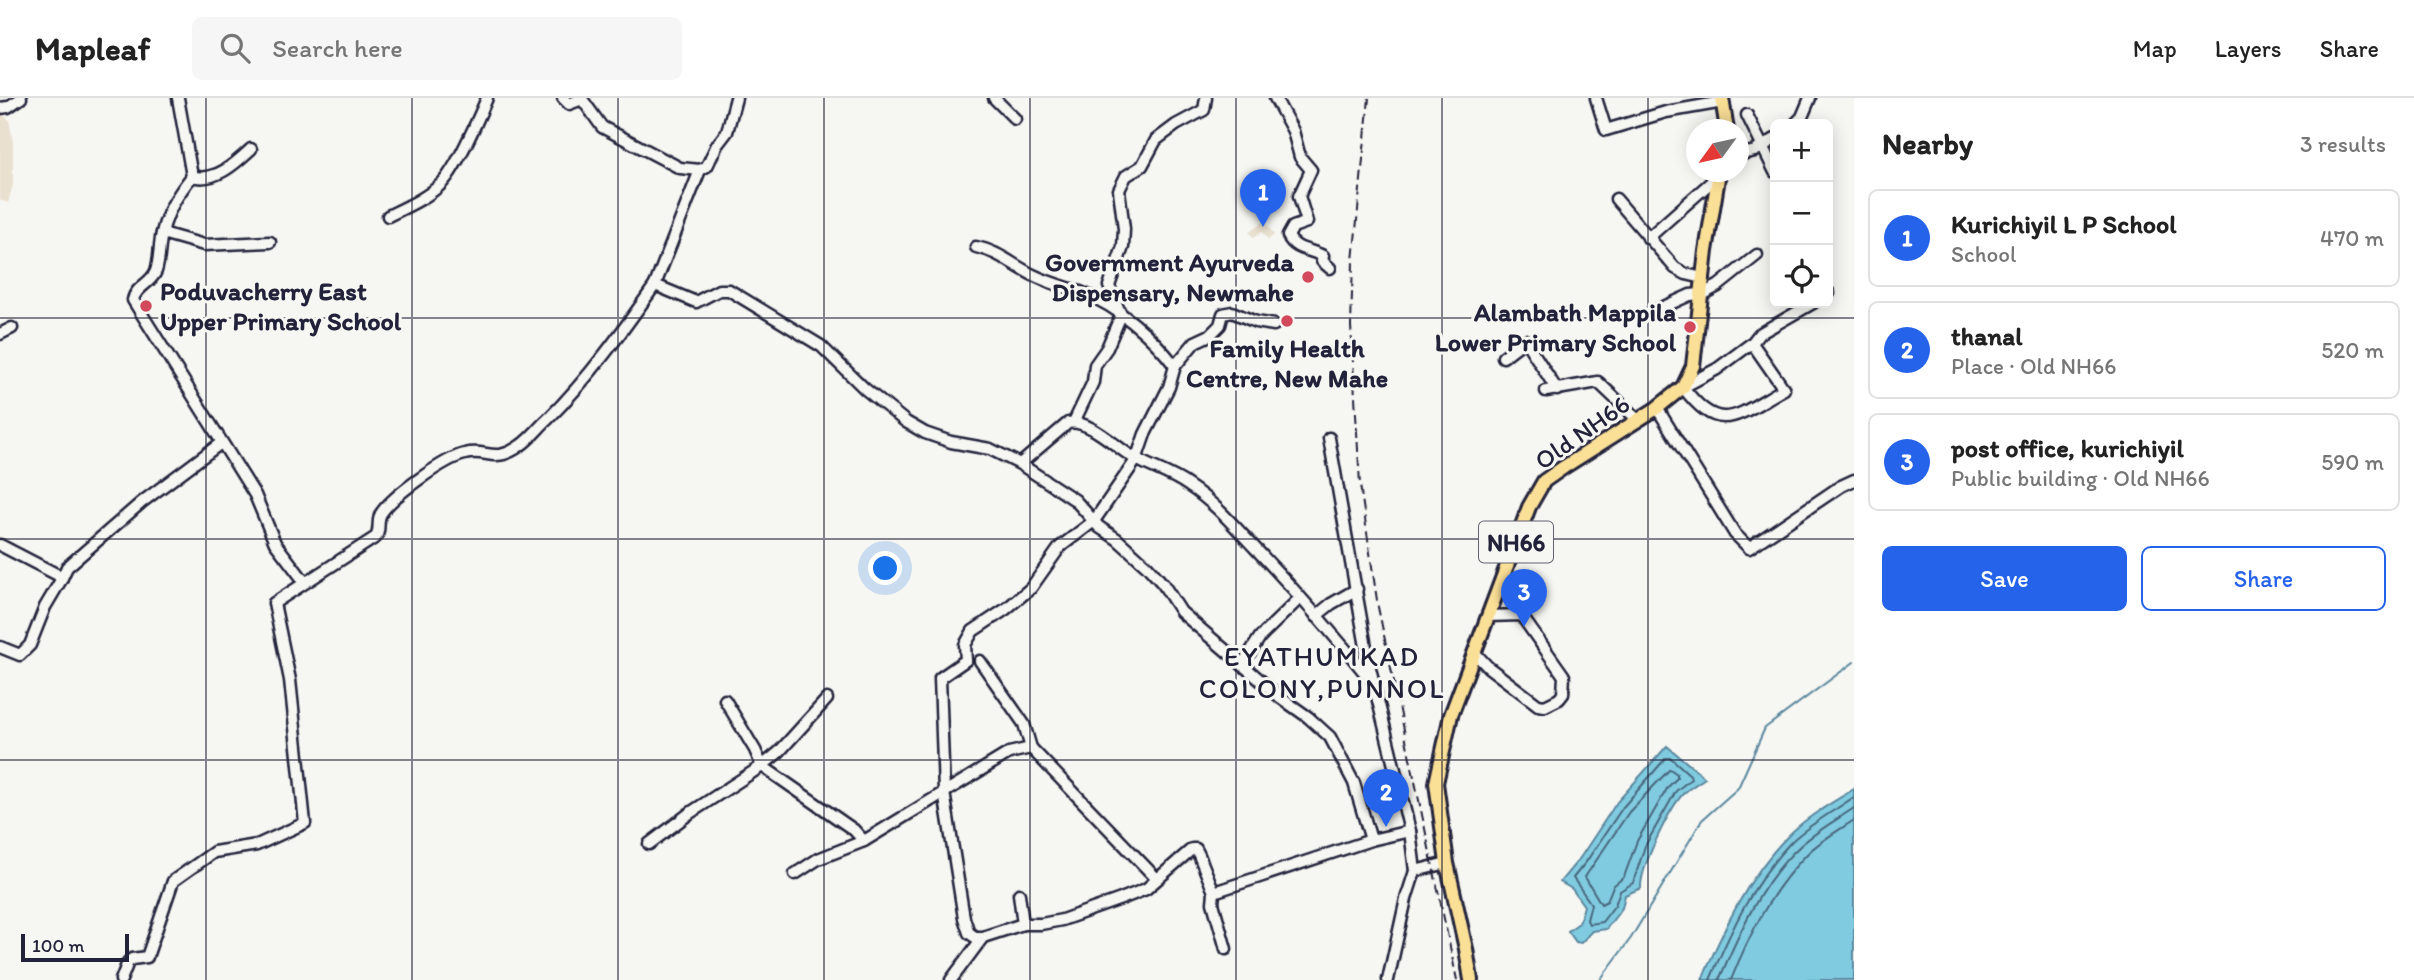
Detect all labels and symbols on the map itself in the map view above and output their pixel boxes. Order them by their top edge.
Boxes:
north arrow [1686,119,1749,182]
pin: 1 [1240,169,1286,227]
place label: Government Ayurveda Dispensary, Newmahe [1045,246,1295,308]
marker: Government Ayurveda Dispensary, Newmahe [1300,269,1316,285]
place label: Poduvacherry East Upper Primary School [160,275,402,337]
place label: Alambath Mappila Lower Primary School [1435,296,1677,358]
marker: Poduvacherry East Upper Primary School [138,298,154,314]
marker: Family Health Centre, New Mahe [1279,313,1295,329]
marker: Alambath Mappila Lower Primary School [1682,319,1698,335]
place label: Family Health Centre, New Mahe [1186,332,1388,394]
street label: Old NH66 [1528,388,1636,476]
road number: NH66 [1479,522,1553,562]
your location [868,551,902,585]
pin: 3 [1501,569,1547,627]
district label: EYATHUMKAD COLONY,PUNNOL [1199,639,1445,705]
pin: 2 [1363,769,1409,827]
scale bar [21,931,130,963]

